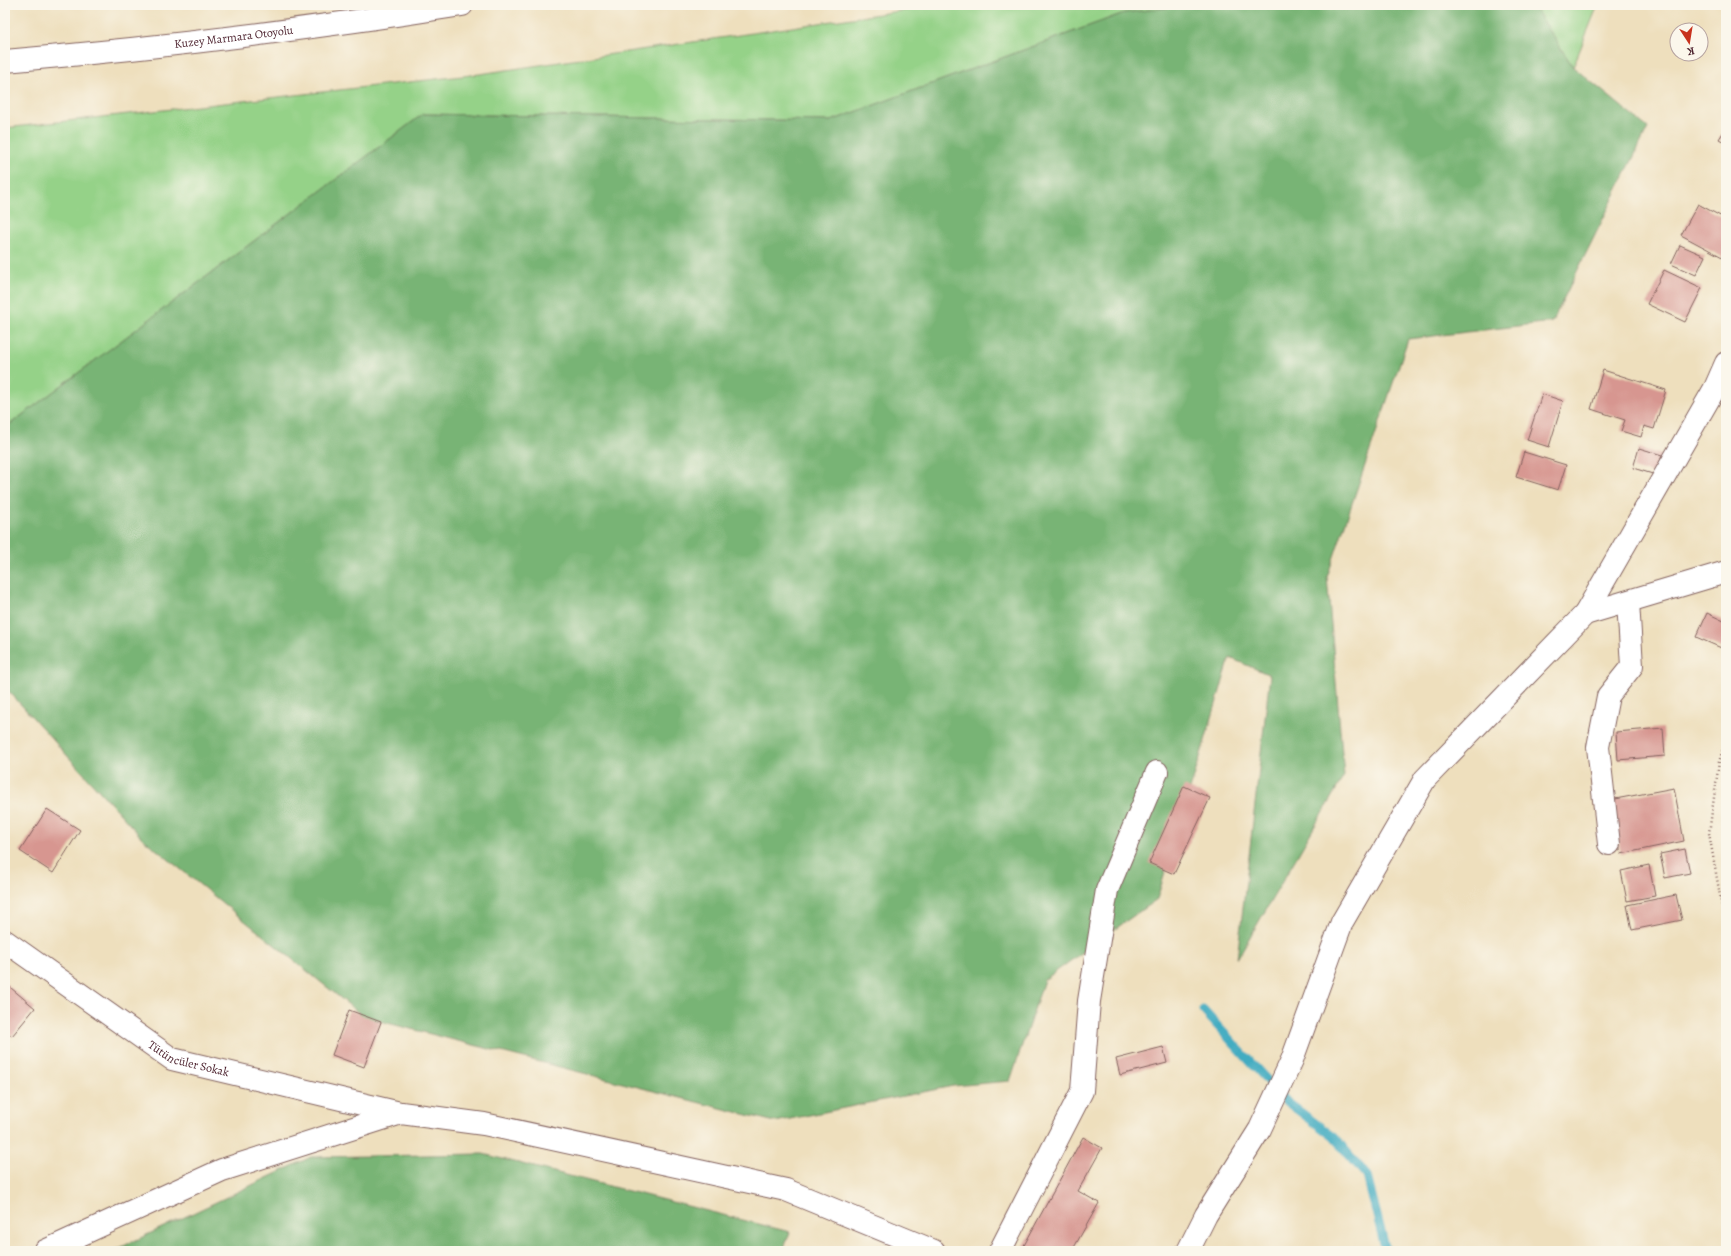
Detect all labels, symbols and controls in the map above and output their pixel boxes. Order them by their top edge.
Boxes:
street label: Kuzey Marmara Otoyolu [173,22,295,52]
north arrow [1669,22,1709,62]
text: K [1685,43,1696,60]
street label: Tütüncüler Sokak [145,1037,231,1080]

